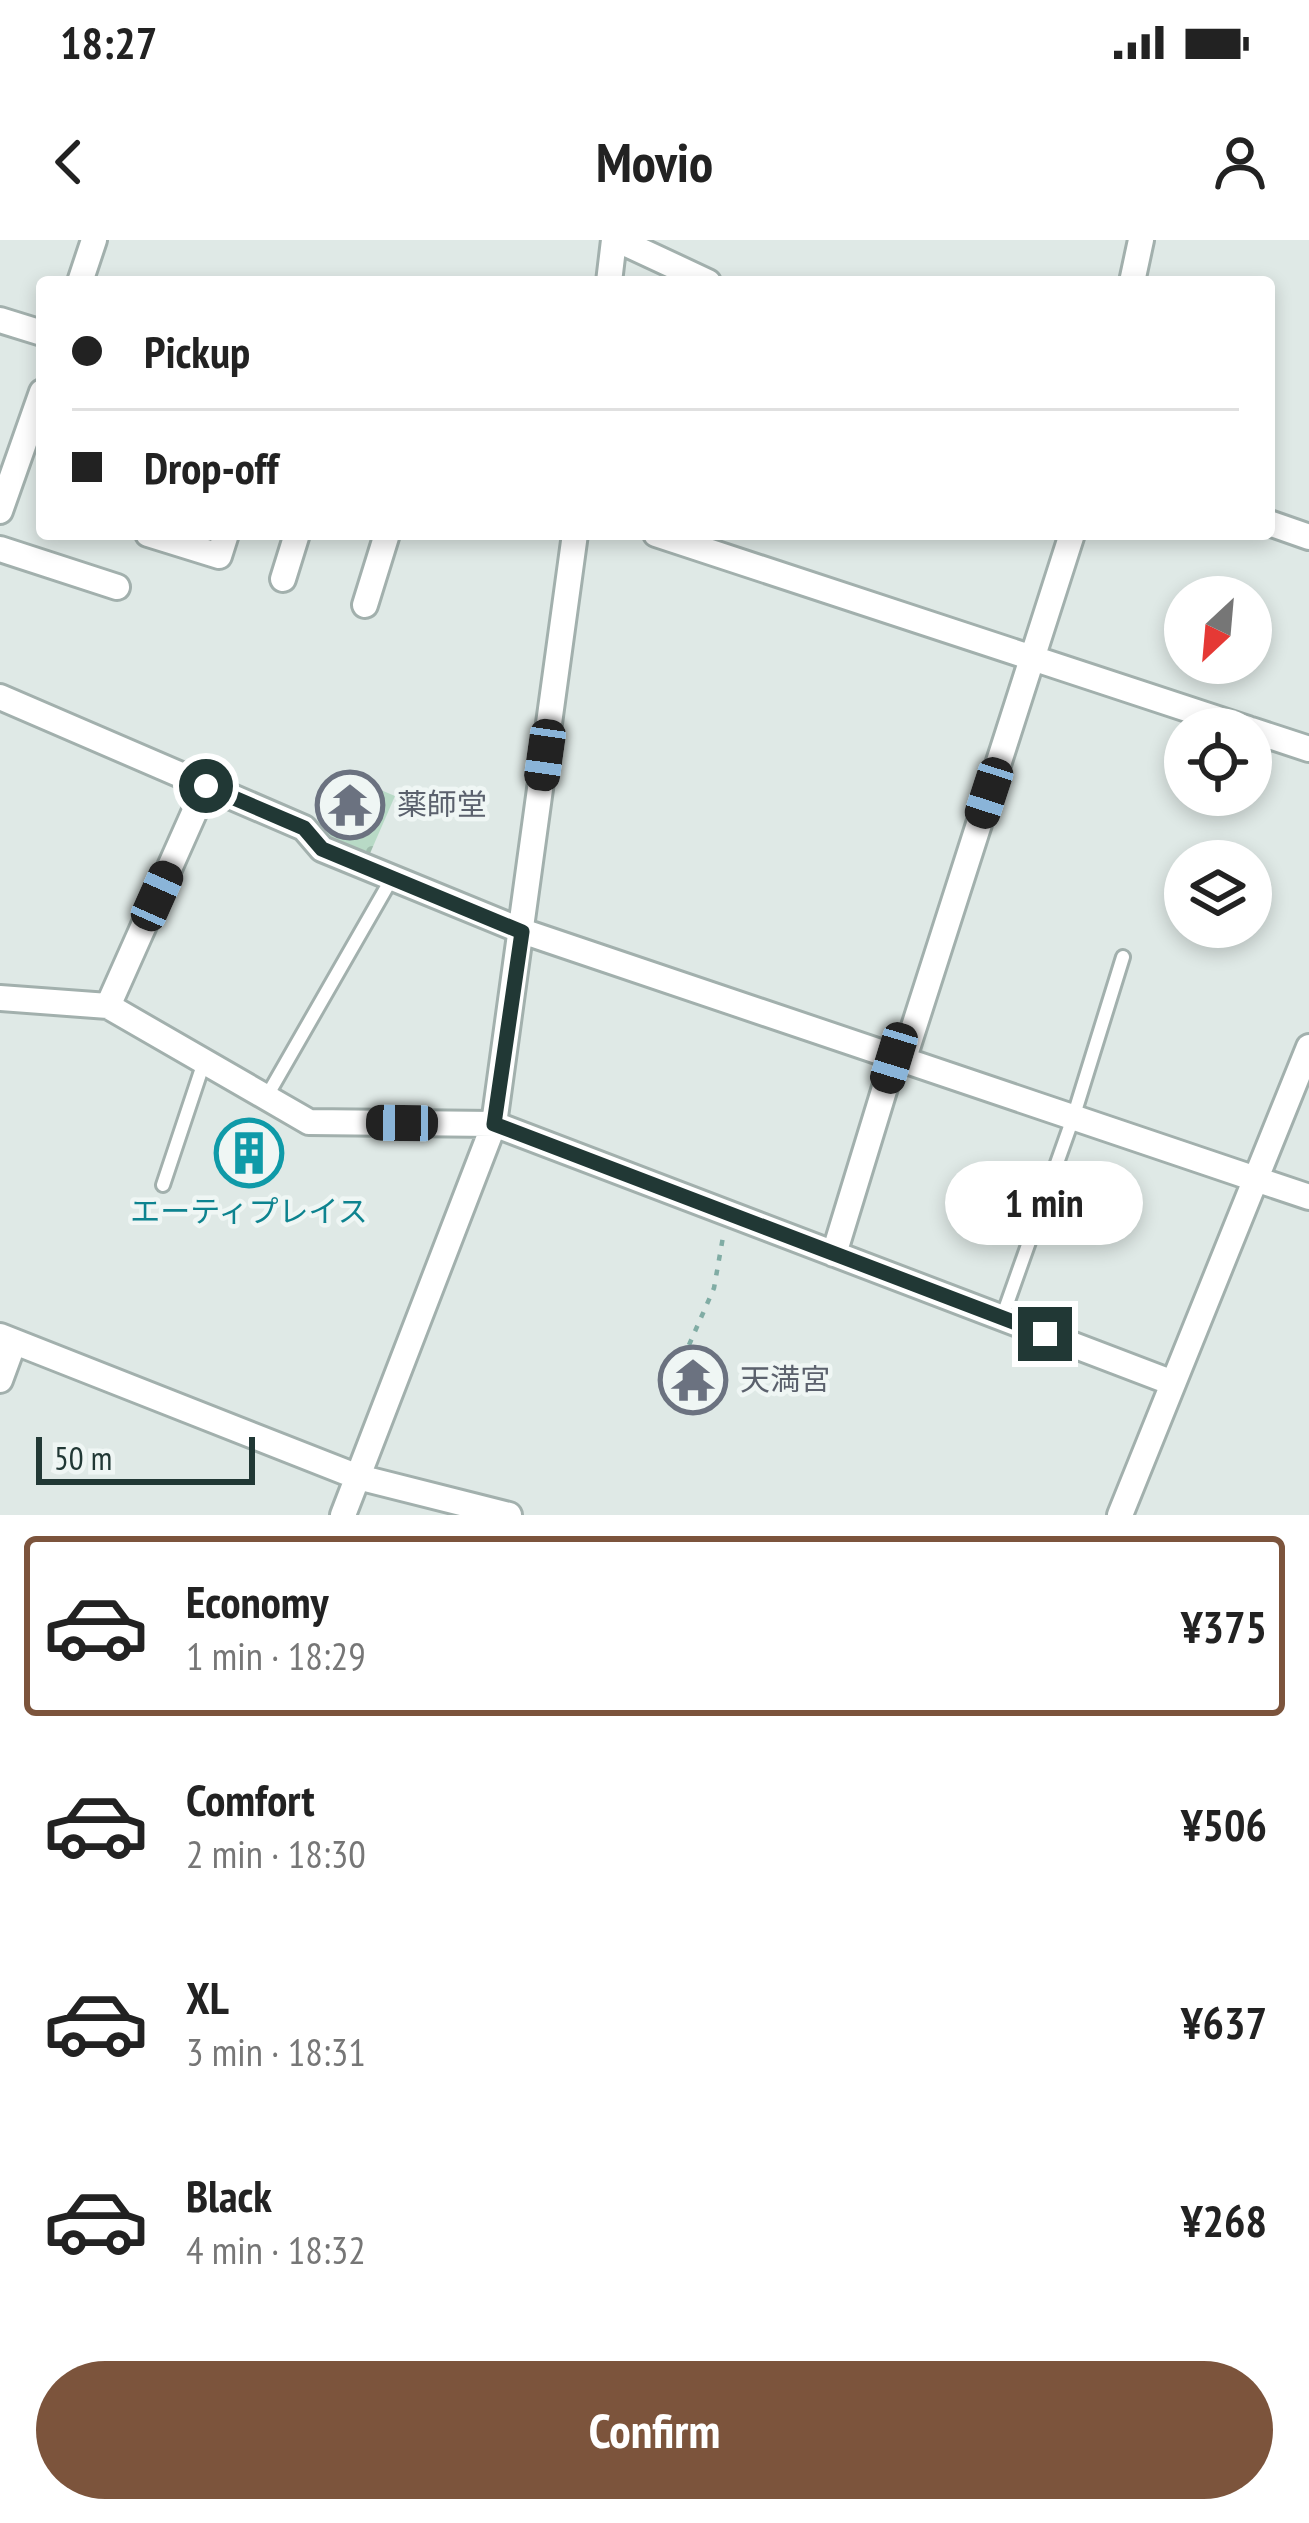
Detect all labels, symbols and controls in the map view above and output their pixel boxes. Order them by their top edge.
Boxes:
text: 18:27 [60,13,157,71]
text: Movio [596,127,713,197]
icon: back [36,129,102,195]
icon: person [1207,129,1273,195]
text: Pickup [144,322,250,380]
text: Drop-off [144,438,278,496]
north arrow [1164,576,1272,684]
map controls [1164,576,1272,948]
button: locate [1164,708,1272,816]
car [522,717,568,793]
car [961,753,1017,833]
route start [179,759,233,813]
temple icon: 薬師堂 [315,770,385,840]
place label: 薬師堂 [397,784,487,823]
button: layers [1164,840,1272,948]
car [126,856,188,936]
car [866,1018,922,1098]
car [366,1104,438,1142]
building icon: エーティプレイス [214,1118,284,1188]
callout: 1 min [946,1160,1144,1244]
text: 1 min [1005,1177,1083,1228]
place label: エーティプレイス [130,1191,368,1230]
route end [1018,1307,1072,1361]
temple icon: 天満宮 [658,1345,728,1415]
place label: 天満宮 [740,1359,830,1398]
scale bar [36,1431,255,1484]
text: 50 m [54,1436,112,1479]
icon: car [42,1572,150,1680]
text: Economy [186,1572,329,1630]
text: ¥375 [1181,1597,1267,1655]
text: 1 min · 18:29 [186,1630,366,1681]
icon: car [42,1770,150,1878]
text: Comfort [186,1770,315,1828]
text: ¥506 [1181,1795,1267,1853]
text: 2 min · 18:30 [186,1828,366,1879]
icon: car [42,1968,150,2076]
text: XL [186,1968,229,2026]
text: ¥637 [1181,1993,1267,2051]
text: 3 min · 18:31 [186,2026,366,2077]
icon: car [42,2166,150,2274]
text: Black [186,2166,272,2224]
text: ¥268 [1181,2191,1267,2249]
text: 4 min · 18:32 [186,2224,366,2275]
button: Confirm [36,2361,1273,2499]

